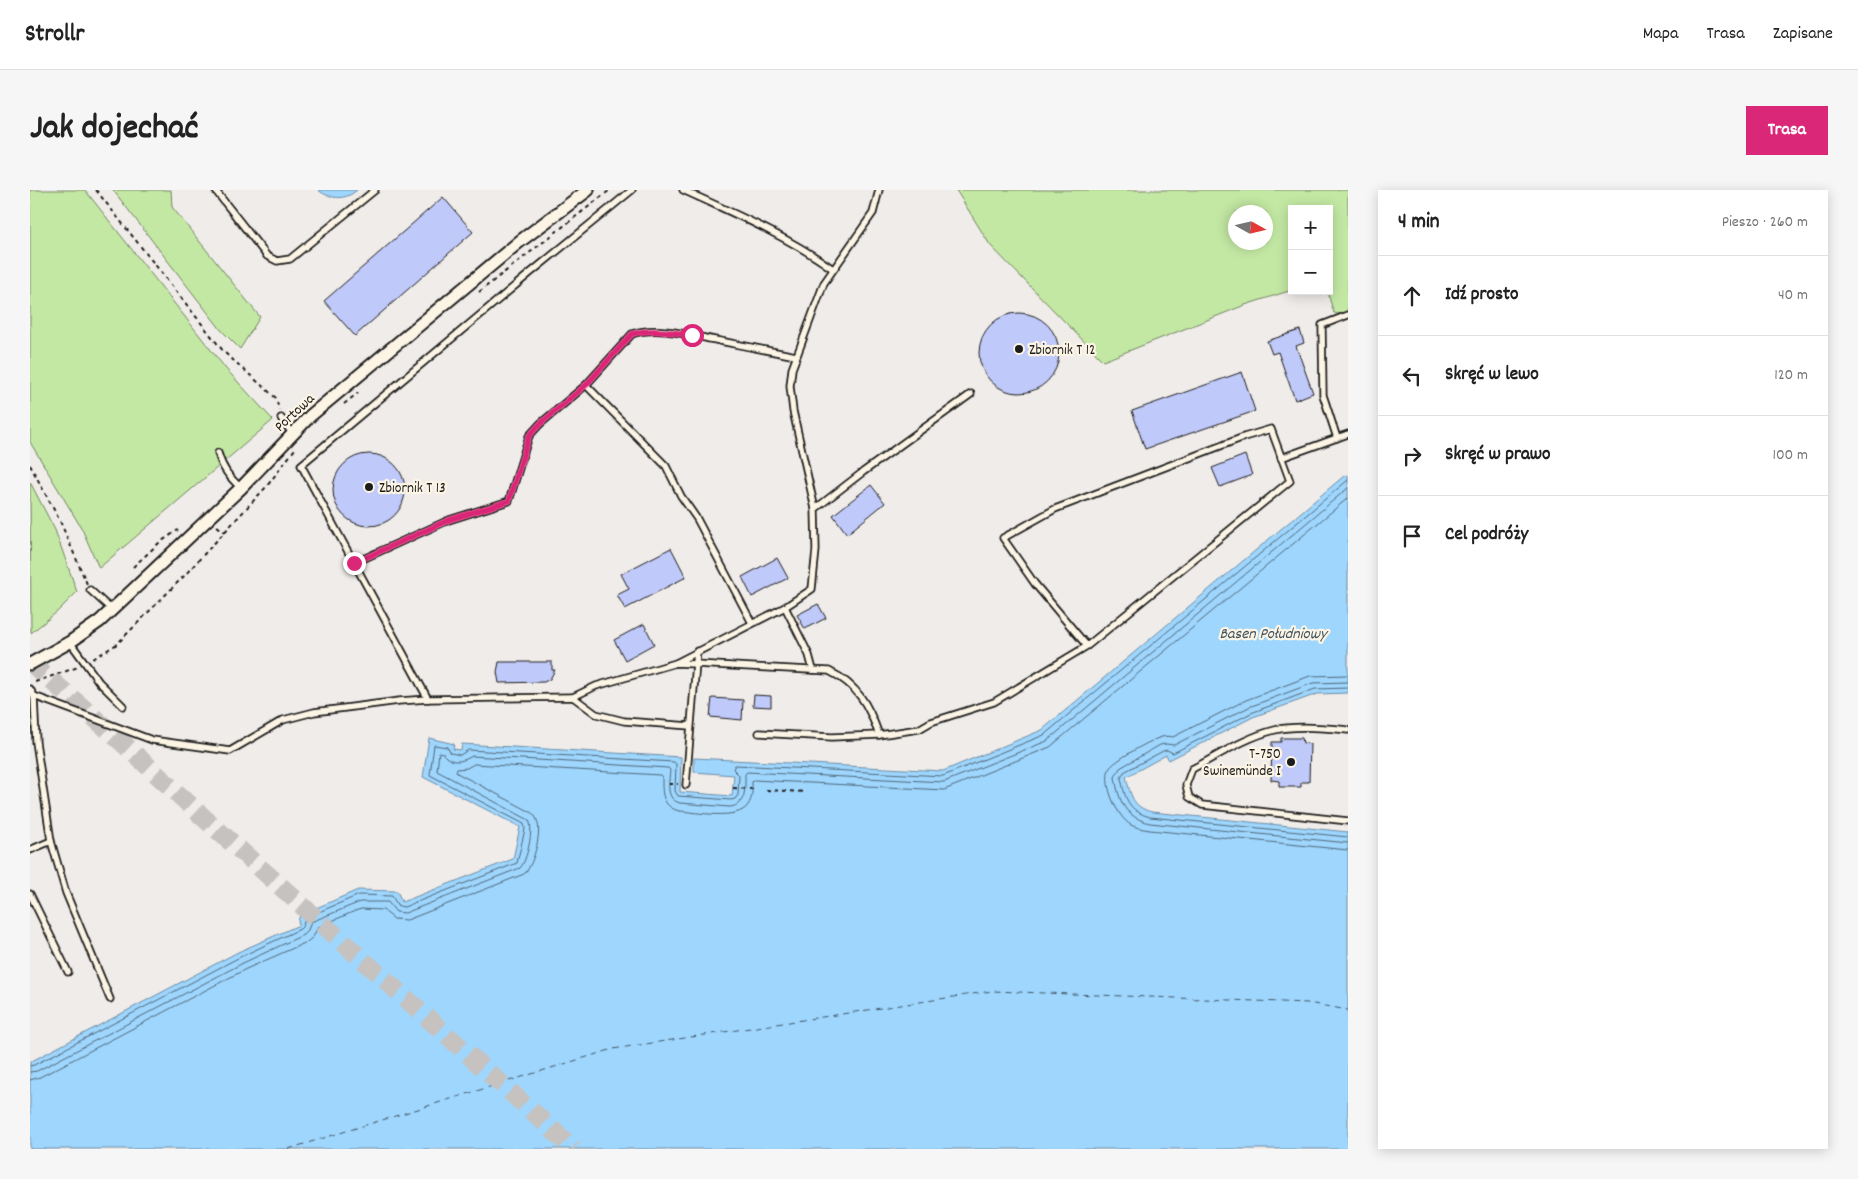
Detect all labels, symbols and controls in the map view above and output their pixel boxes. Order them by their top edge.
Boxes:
text: Strollr [25,18,84,52]
text: Mapa [1643,22,1678,47]
text: Trasa [1706,22,1745,47]
text: Zapisane [1773,22,1833,47]
text: Jak dojechać [30,105,199,155]
button: Trasa [1746,106,1828,155]
north arrow [1228,205,1273,250]
map controls [1288,205,1333,295]
button: + [1288,205,1333,250]
text: 4 min [1398,208,1440,238]
text: Pieszo · 260 m [1722,211,1808,234]
button: − [1288,250,1333,295]
icon: ahead [1398,282,1426,310]
text: Idź prosto [1445,282,1518,309]
text: 40 m [1778,284,1808,307]
route start [681,324,704,347]
place label: Zbiornik T 12 [1029,340,1096,362]
marker: Zbiornik T 12 [1013,343,1025,355]
icon: left [1398,362,1426,390]
text: Skręć w lewo [1445,362,1539,389]
text: 120 m [1774,364,1808,387]
street label: Portowa [270,388,321,438]
icon: right [1398,442,1426,470]
text: Skręć w prawo [1445,442,1551,469]
text: 100 m [1772,444,1808,467]
place label: Zbiornik T 13 [379,478,446,500]
marker: Zbiornik T 13 [363,481,375,493]
icon: arrive [1398,522,1426,550]
text: Cel podróży [1445,522,1528,549]
route end [343,552,366,575]
water label: Basen Południowy [1220,623,1329,646]
place label: T-750 Swinemünde I [1203,744,1281,783]
marker: T-750 Swinemünde I [1285,756,1297,768]

